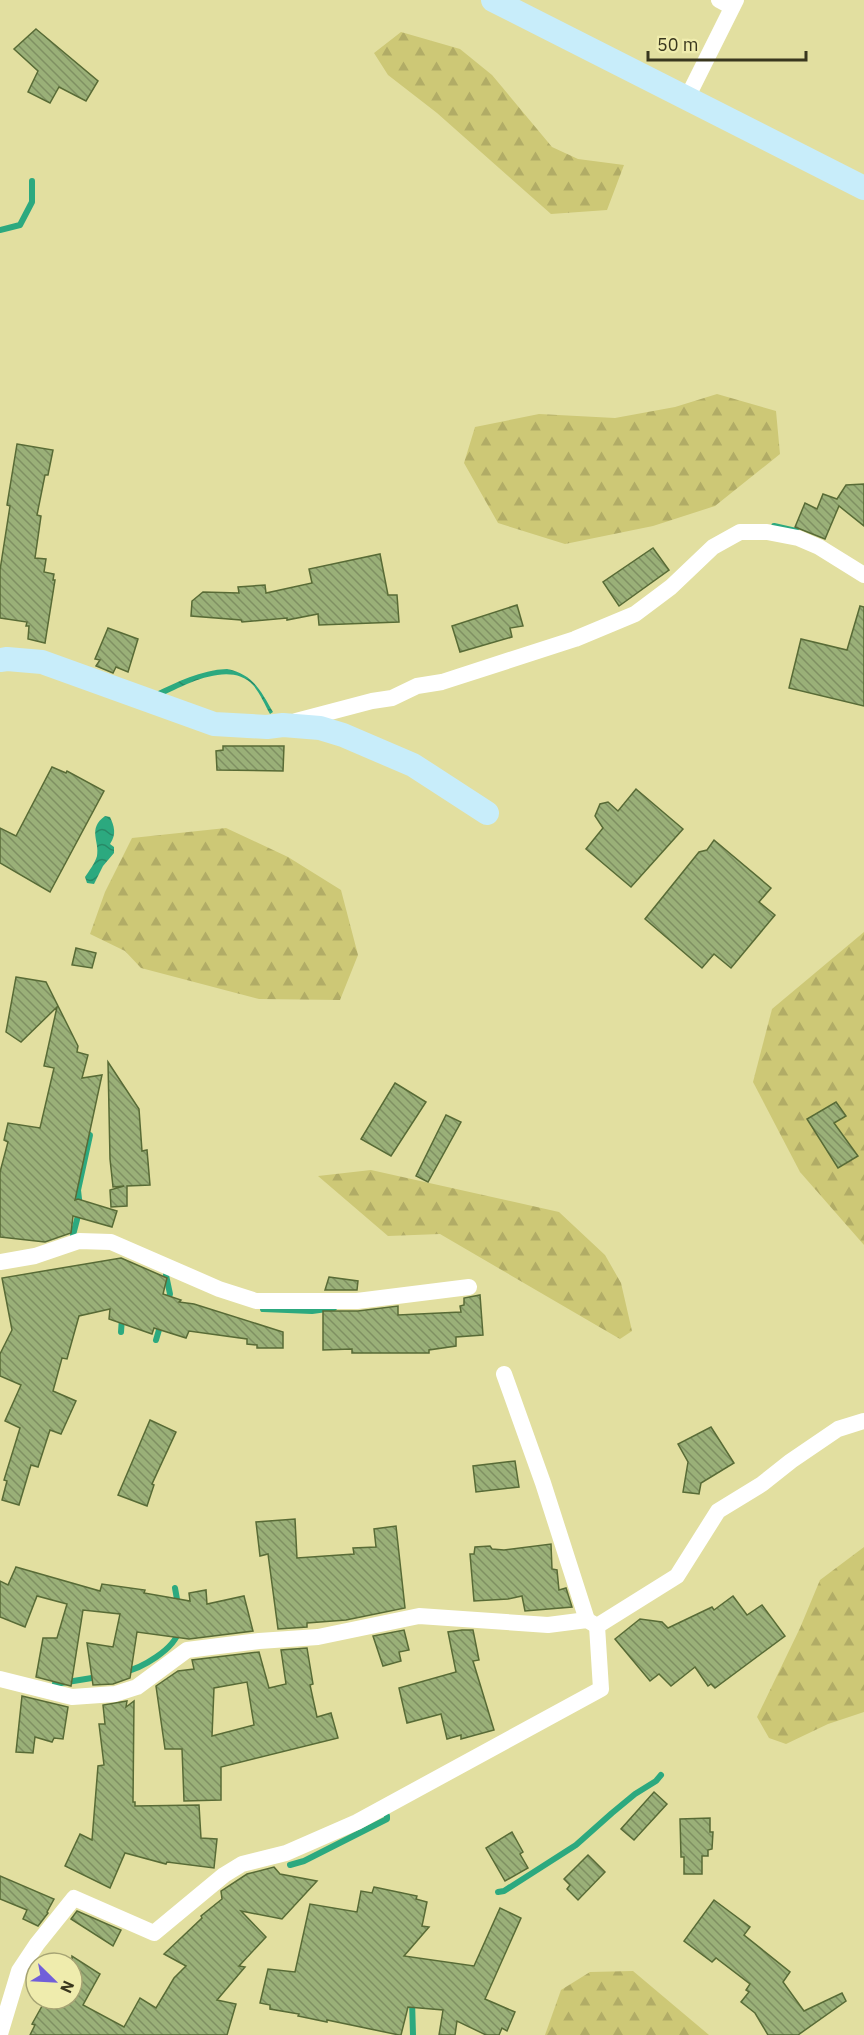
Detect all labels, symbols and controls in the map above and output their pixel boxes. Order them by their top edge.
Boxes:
scale bar [648,24,806,62]
text: 50 m [657,33,699,56]
north arrow [24,1951,84,2011]
text: N [56,1978,79,1996]

